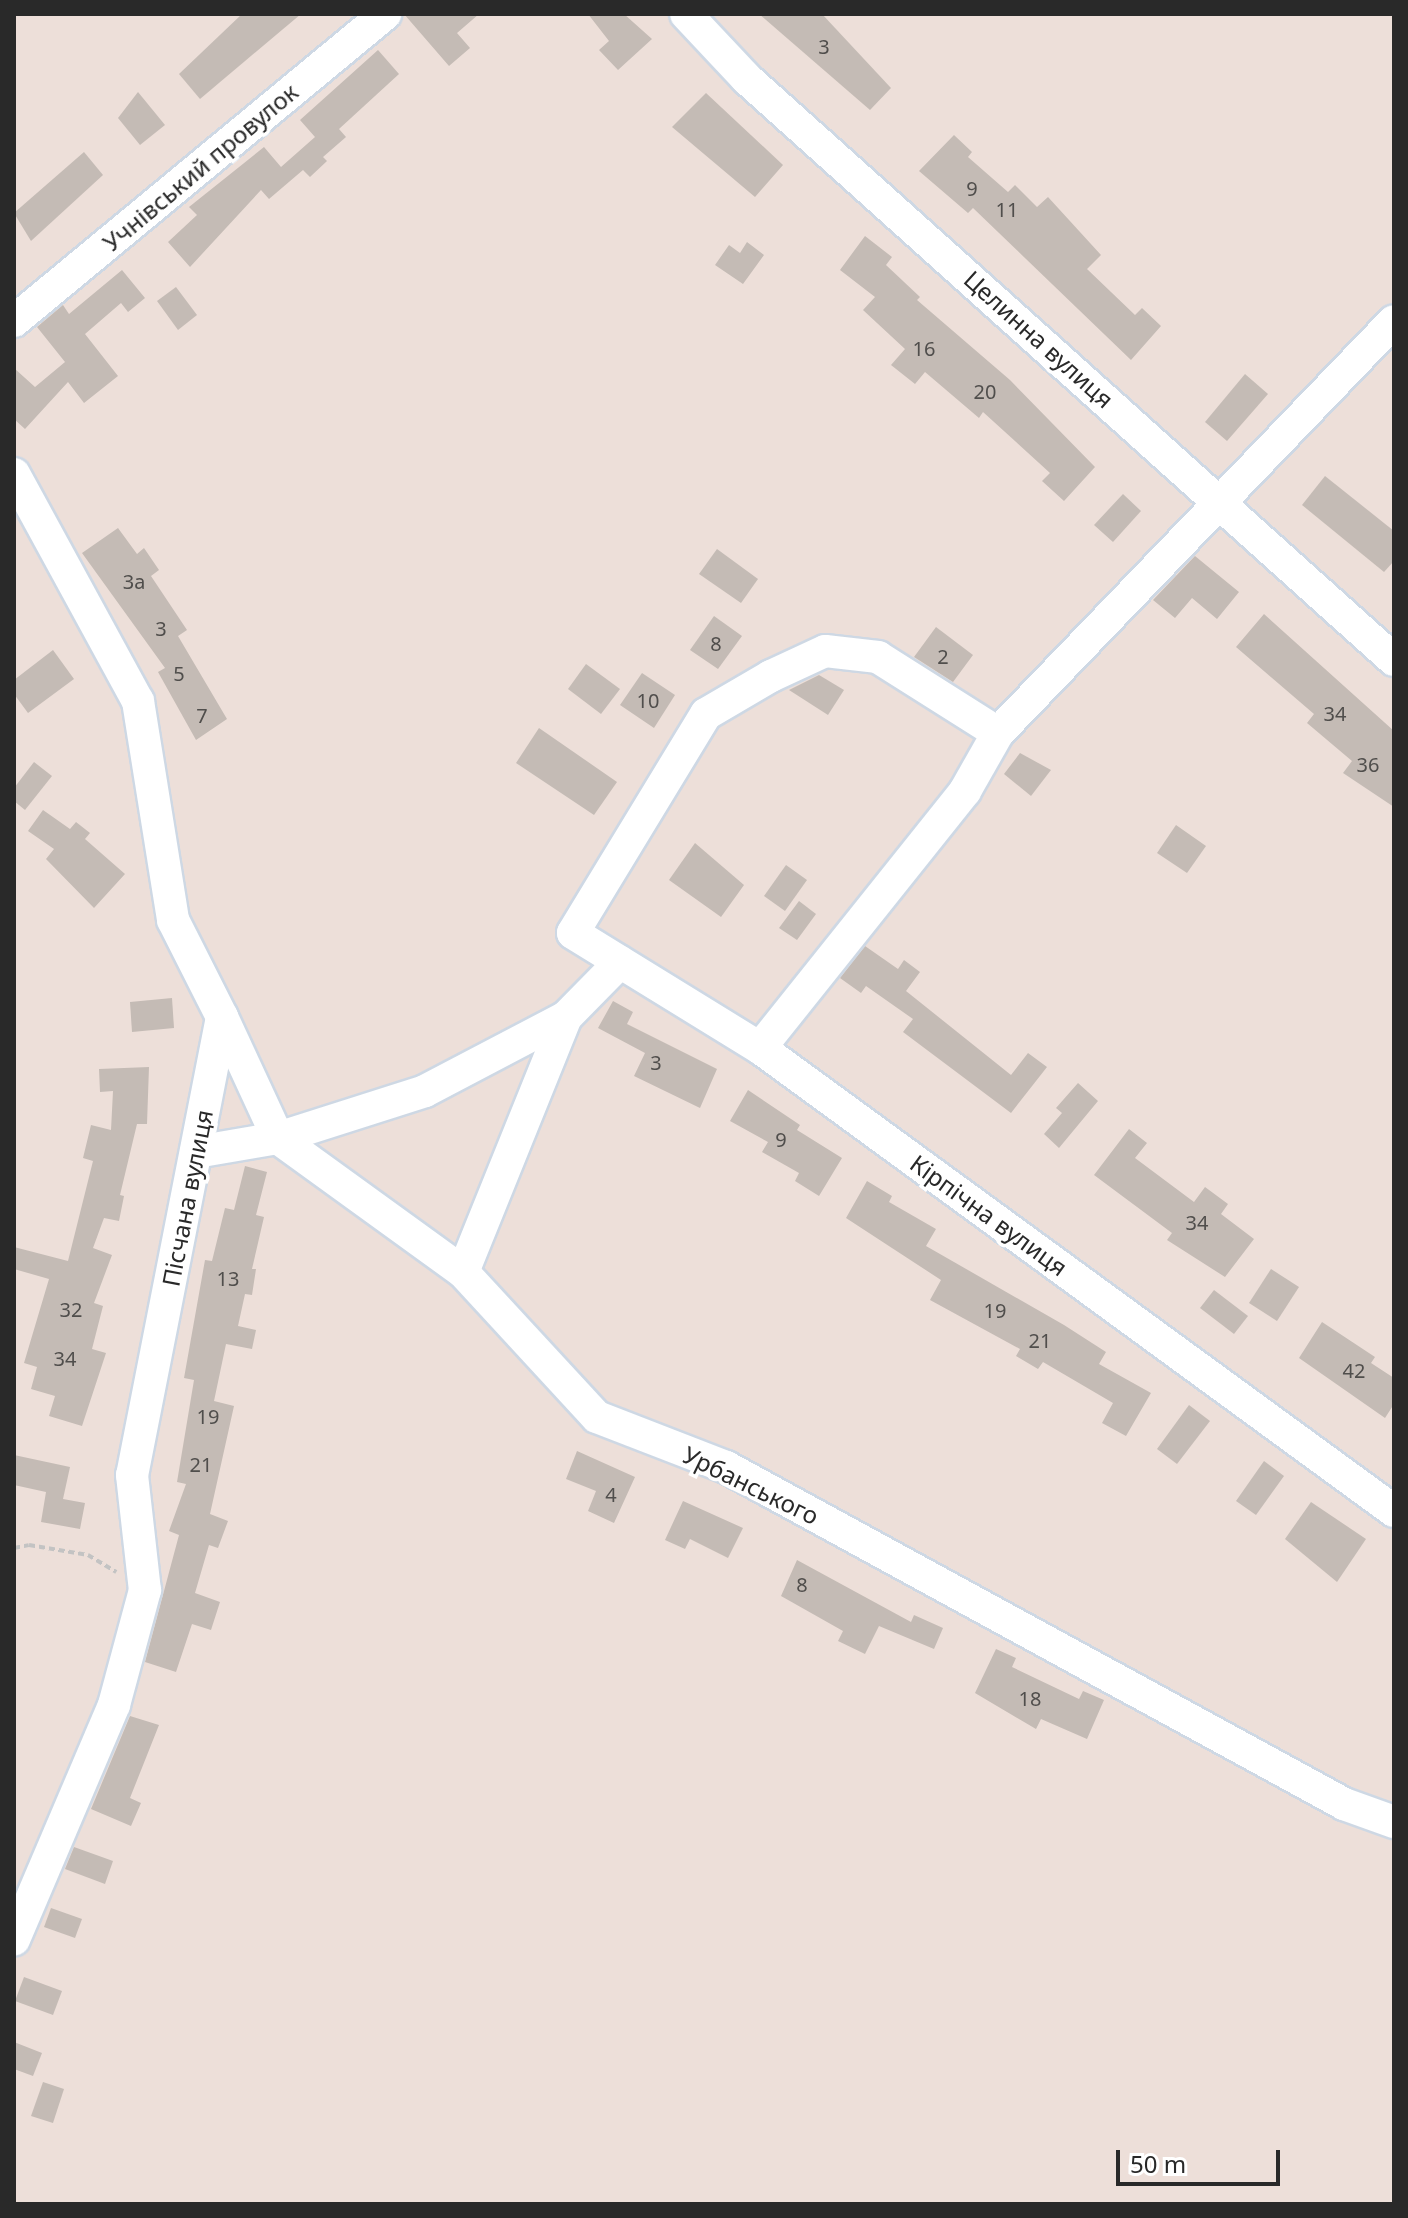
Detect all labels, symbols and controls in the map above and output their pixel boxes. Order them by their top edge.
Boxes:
house number: 3 [818,34,830,58]
street label: Учнівський провулок [97,77,303,257]
house number: 9 [966,176,978,200]
house number: 11 [996,197,1018,221]
street label: Целинна вулиця [958,264,1120,414]
house number: 16 [913,336,935,360]
house number: 20 [974,379,996,403]
house number: 3а [123,569,145,593]
house number: 3 [155,616,167,640]
house number: 8 [710,631,722,655]
house number: 2 [937,644,949,668]
house number: 5 [173,661,185,685]
house number: 10 [637,688,659,712]
house number: 34 [1324,701,1346,725]
house number: 7 [196,703,208,727]
house number: 36 [1357,752,1379,776]
house number: 3 [650,1050,662,1074]
street label: Пiсчана вулиця [156,1107,218,1289]
house number: 9 [775,1127,787,1151]
street label: Кiрпiчна вулиця [905,1148,1073,1282]
house number: 34 [1186,1210,1208,1234]
house number: 13 [217,1266,239,1290]
house number: 32 [60,1297,82,1321]
house number: 19 [984,1298,1006,1322]
house number: 21 [1029,1328,1051,1352]
house number: 34 [54,1346,76,1370]
house number: 42 [1343,1358,1365,1382]
house number: 19 [197,1404,219,1428]
street label: Урбанського [678,1440,824,1530]
house number: 21 [190,1452,212,1476]
house number: 4 [605,1482,617,1506]
house number: 8 [796,1572,808,1596]
house number: 18 [1019,1686,1041,1710]
scale bar [1120,2134,1284,2184]
text: 50 m [1130,2147,1186,2180]

